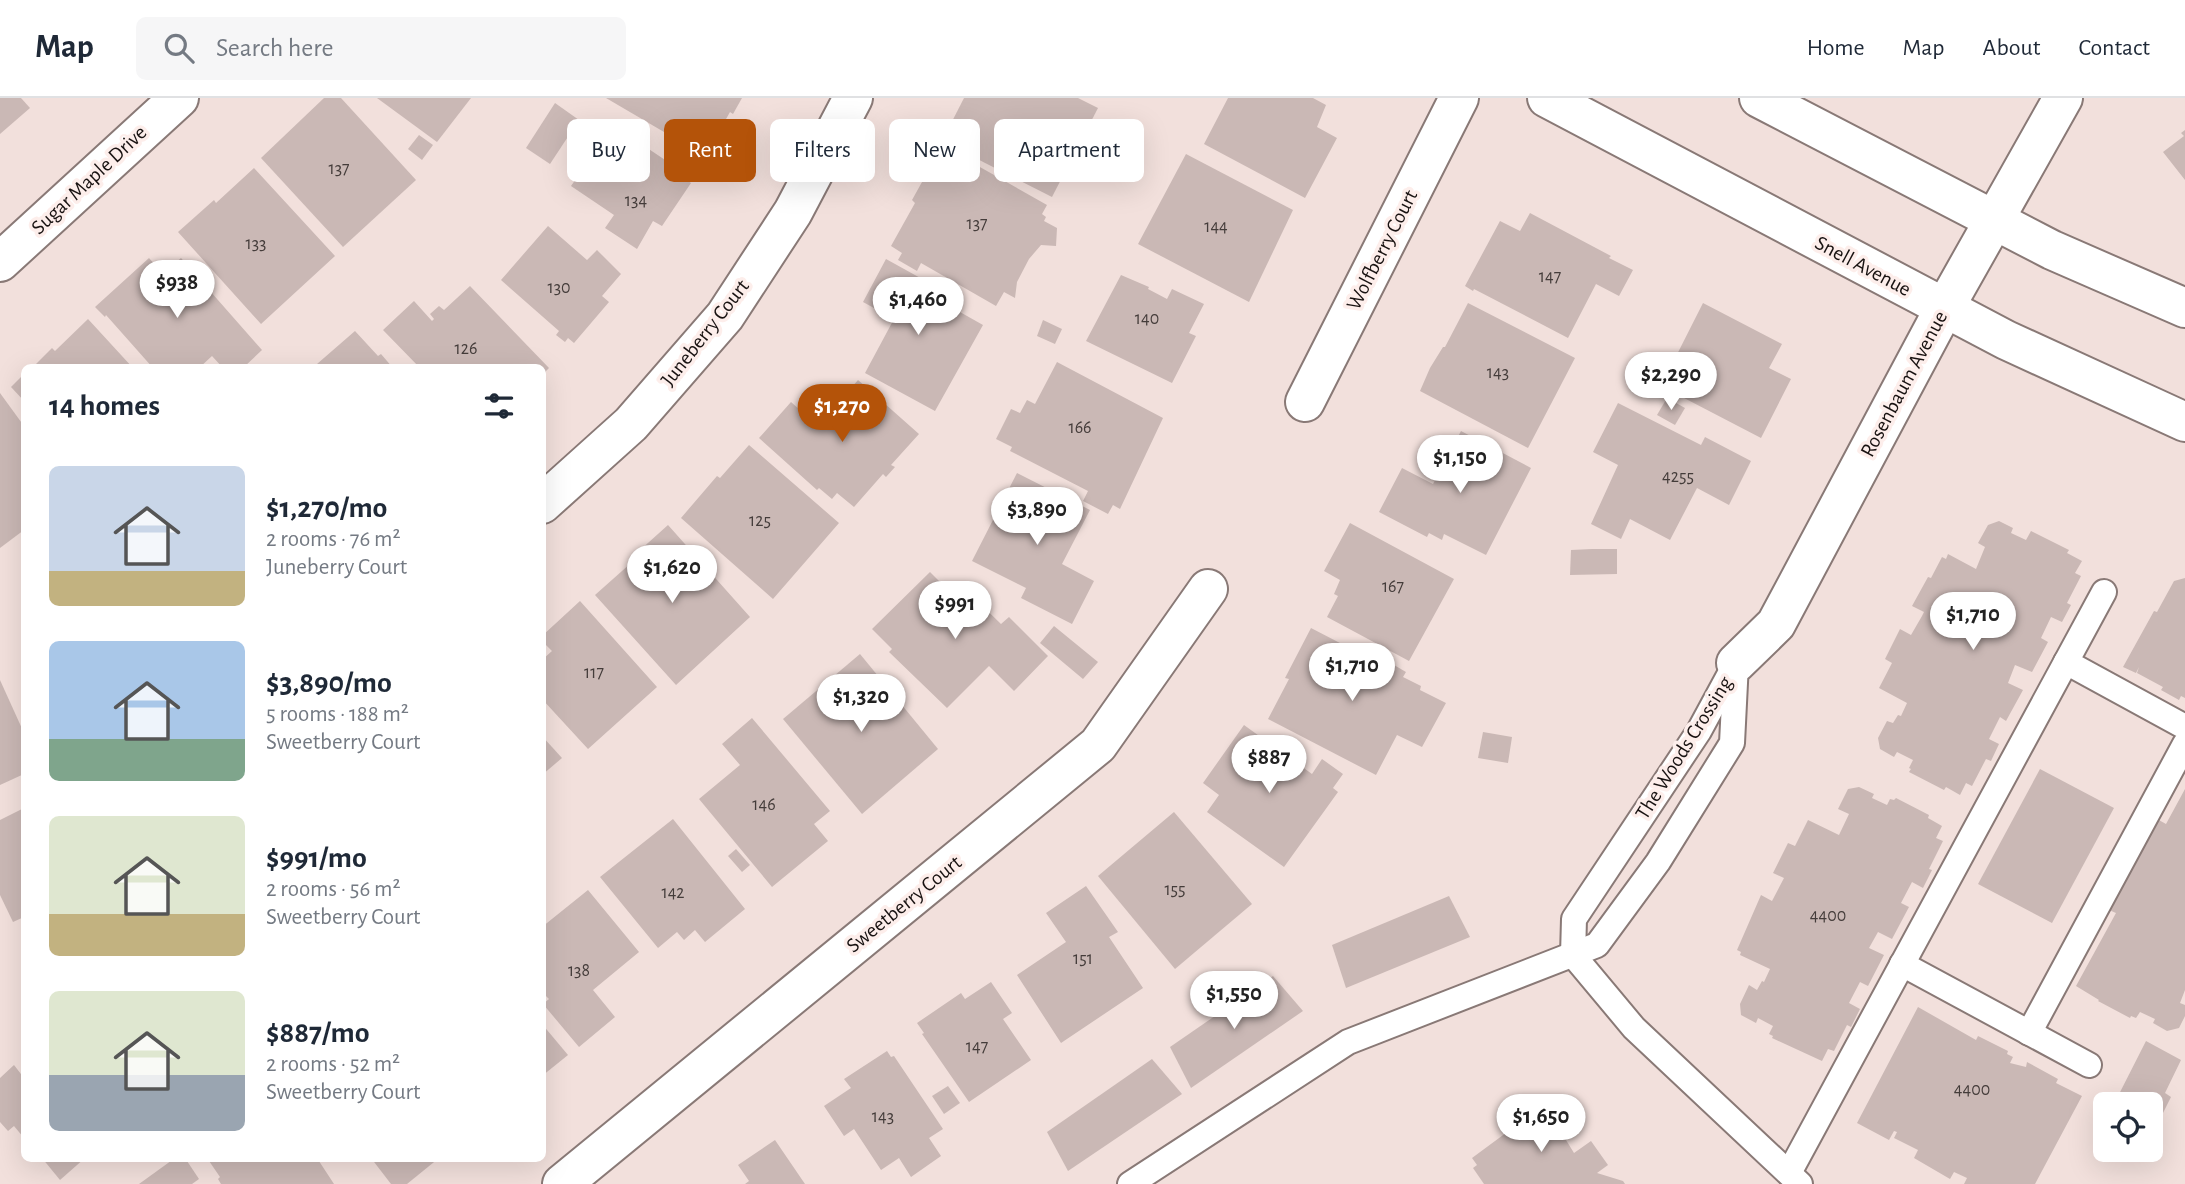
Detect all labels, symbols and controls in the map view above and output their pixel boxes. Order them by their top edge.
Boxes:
search box [136,17,626,80]
icon: search [160,29,198,67]
text: Map [35,31,94,64]
text: Search here [216,35,334,61]
text: Home [1807,36,1865,60]
text: Map [1903,36,1945,60]
text: About [1983,36,2040,60]
text: Contact [2078,36,2150,60]
chip: Buy [567,119,650,182]
chip: Rent [664,119,756,182]
chip: Filters [770,119,875,182]
chip: New [889,119,980,182]
chip: Apartment [994,119,1144,182]
street label: Sugar Maple Drive [27,121,151,239]
house number: 137 [328,160,350,178]
street label: Wolfberry Court [1343,186,1421,313]
house number: 134 [625,192,647,210]
house number: 137 [966,215,988,233]
house number: 144 [1204,218,1228,236]
street label: Snell Avenue [1812,232,1914,300]
house number: 133 [245,235,267,253]
pin: $938 [136,260,218,320]
house number: 147 [1539,268,1561,286]
text: $938 [156,271,198,294]
street label: Juneberry Court [657,276,753,390]
pin: $1,460 [861,278,975,337]
house number: 130 [547,279,571,297]
text: $1,460 [889,288,947,311]
street label: Rosenbaum Avenue [1857,308,1951,460]
house number: 140 [1135,310,1159,328]
house number: 126 [455,340,477,358]
pin: $2,290 [1614,352,1728,412]
text: $2,290 [1641,363,1701,386]
house number: 143 [1487,364,1509,382]
pin: $1,270 [785,384,899,444]
icon: filters [480,387,518,425]
text: 14 homes [49,391,160,421]
text: $1,270 [814,395,870,418]
house number: 166 [1068,419,1092,437]
pin: $1,150 [1403,436,1517,495]
text: $1,150 [1433,446,1487,469]
house number: 4255 [1662,468,1694,486]
pin: $3,890 [980,488,1094,547]
text: $1,270/mo [266,493,387,523]
icon: home [105,494,189,578]
text: $3,890 [1007,498,1067,521]
house number: 125 [749,512,771,530]
text: 2 rooms · 76 m² [266,528,400,551]
pin: $1,620 [615,546,729,605]
text: Juneberry Court [266,556,407,579]
text: $1,620 [643,556,701,579]
house number: 167 [1382,578,1404,596]
pin: $991 [914,582,996,641]
text: $991 [935,592,975,615]
pin: $1,710 [1916,592,2030,652]
text: $1,710 [1946,603,2000,626]
pin: $1,710 [1295,644,1409,703]
text: $1,710 [1325,654,1379,677]
house number: 117 [584,664,604,682]
text: $3,890/mo [266,668,392,698]
icon: home [105,669,189,753]
street label: The Woods Crossing [1632,672,1737,823]
pin: $1,320 [804,674,918,734]
text: $1,320 [833,685,889,708]
text: 5 rooms · 188 m² [266,703,409,726]
text: Sweetberry Court [266,731,420,754]
pin: $887 [1228,736,1310,795]
text: $887 [1248,746,1290,769]
house number: 146 [752,796,776,814]
text: $991/mo [266,843,367,873]
icon: home [105,844,189,928]
street label: Sweetberry Court [843,851,966,957]
text: 2 rooms · 56 m² [266,878,400,901]
house number: 155 [1164,881,1186,899]
house number: 142 [661,884,685,902]
text: Sweetberry Court [266,906,420,929]
house number: 4400 [1810,907,1846,925]
house number: 151 [1073,950,1093,968]
house number: 138 [568,962,590,980]
pin: $1,550 [1177,972,1291,1031]
text: $1,550 [1206,982,1262,1005]
text: $887/mo [266,1018,370,1048]
icon: home [105,1019,189,1103]
house number: 147 [966,1038,988,1056]
text: 2 rooms · 52 m² [266,1053,400,1076]
text: Sweetberry Court [266,1081,420,1104]
house number: 4400 [1954,1081,1990,1099]
map controls [2093,1092,2163,1162]
button: locate [2093,1092,2163,1162]
pin: $1,650 [1484,1094,1598,1154]
text: $1,650 [1513,1105,1569,1128]
house number: 143 [872,1108,894,1126]

